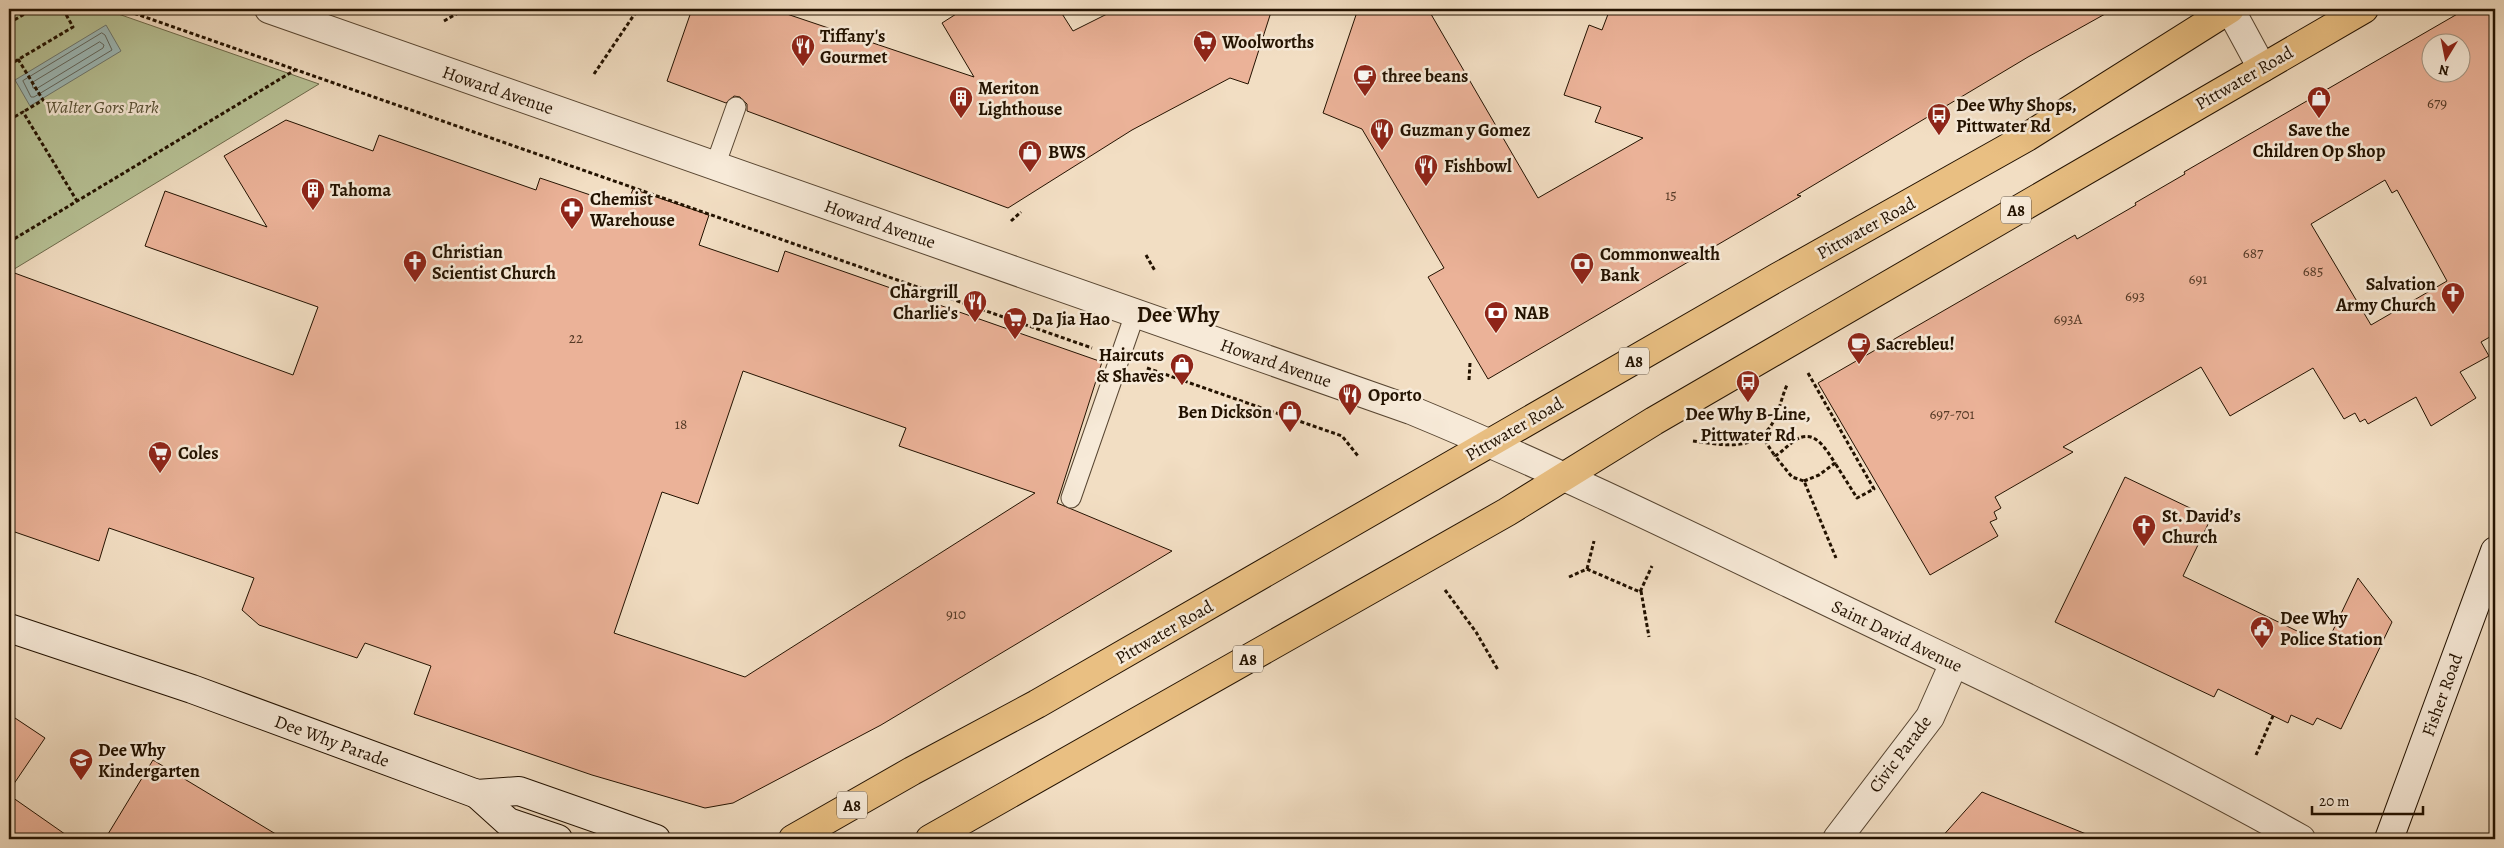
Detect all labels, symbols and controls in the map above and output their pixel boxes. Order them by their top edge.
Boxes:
place label: Tiffany's Gourmet [820,24,887,69]
supermarket icon: Woolworths [1192,29,1218,63]
place label: Woolworths [1221,30,1314,54]
north arrow [2422,32,2472,82]
restaurant icon: Tiffany's Gourmet [790,33,816,67]
street label: Pittwater Road [2191,40,2298,116]
street label: Howard Avenue [439,60,557,120]
text: N [2437,60,2451,81]
cafe icon: three beans [1352,63,1378,97]
place label: three beans [1382,64,1468,88]
place label: Meriton Lighthouse [978,76,1062,121]
building icon: Meriton Lighthouse [948,85,974,119]
shop icon: Save the Children Op Shop [2306,85,2332,119]
place label: Dee Why Shops, Pittwater Rd [1956,93,2077,138]
house number: 679 [2427,93,2447,113]
park label: Walter Gors Park [45,95,159,119]
bus stop icon: Dee Why Shops, Pittwater Rd [1926,102,1952,136]
restaurant icon: Guzman y Gomez [1369,117,1395,151]
place label: Guzman y Gomez [1400,118,1531,142]
place label: Save the Children Op Shop [2253,118,2386,163]
shop icon: BWS [1017,139,1043,173]
place label: BWS [1048,140,1086,164]
restaurant icon: Fishbowl [1413,153,1439,187]
place label: Fishbowl [1444,154,1512,178]
building icon: Tahoma [300,177,326,211]
place label: Tahoma [330,178,391,202]
house number: 15 [1665,185,1677,205]
place label: Chemist Warehouse [589,187,675,232]
street label: Pittwater Road [1812,191,1920,265]
street label: Howard Avenue [821,194,939,254]
pharmacy icon: Chemist Warehouse [559,196,585,230]
road number: A8 [2001,196,2031,224]
place label: Christian Scientist Church [432,240,556,285]
place label: Commonwealth Bank [1600,242,1720,287]
house number: 687 [2243,243,2264,263]
church icon: Christian Scientist Church [402,249,428,283]
bank icon: Commonwealth Bank [1569,251,1595,285]
house number: 685 [2303,261,2323,281]
house number: 691 [2189,269,2207,289]
place label: Salvation Army Church [2335,272,2436,317]
place label: Chargrill Charlie's [890,280,958,325]
church icon: Salvation Army Church [2440,281,2466,315]
house number: 693 [2125,286,2145,306]
restaurant icon: Chargrill Charlie's [962,289,988,323]
district label: Dee Why [1137,300,1220,330]
bank icon: NAB [1483,300,1509,334]
place label: NAB [1514,301,1549,325]
supermarket icon: Da Jia Hao [1002,306,1028,340]
place label: Da Jia Hao [1032,307,1110,331]
house number: 693A [2054,309,2083,329]
house number: 22 [569,328,583,348]
cafe icon: Sacrebleu! [1846,331,1872,365]
place label: Sacrebleu! [1876,332,1955,356]
street label: Howard Avenue [1217,333,1335,393]
place label: Haircuts & Shaves [1096,343,1164,388]
road number: A8 [1619,348,1649,374]
shop icon: Haircuts & Shaves [1169,352,1195,386]
bus stop icon: Dee Why B-Line, Pittwater Rd [1735,369,1761,403]
restaurant icon: Oporto [1337,382,1363,416]
place label: Oporto [1368,383,1422,407]
street label: Pittwater Road [1461,391,1568,467]
shop icon: Ben Dickson [1277,399,1303,433]
place label: Ben Dickson [1178,400,1272,424]
place label: Dee Why B-Line, Pittwater Rd [1685,402,1811,447]
house number: 697-701 [1929,404,1975,424]
house number: 18 [675,414,687,434]
supermarket icon: Coles [147,440,173,474]
place label: Coles [178,441,219,465]
place label: St. David’s Church [2162,504,2241,549]
church icon: St. David’s Church [2131,513,2157,547]
street label: Pittwater Road [1111,594,1218,670]
street label: Saint David Avenue [1828,594,1966,678]
house number: 910 [946,604,966,624]
place label: Dee Why Police Station [2280,606,2383,651]
public building icon: Dee Why Police Station [2249,615,2275,649]
road number: A8 [1233,646,1263,672]
street label: Fisher Road [2416,650,2468,740]
street label: Dee Why Parade [271,709,393,773]
street label: Civic Parade [1863,710,1937,798]
place label: Dee Why Kindergarten [98,738,200,783]
school or university icon: Dee Why Kindergarten [68,747,94,781]
scale bar [2312,783,2423,815]
text: 20 m [2319,791,2350,811]
road number: A8 [837,792,867,818]

